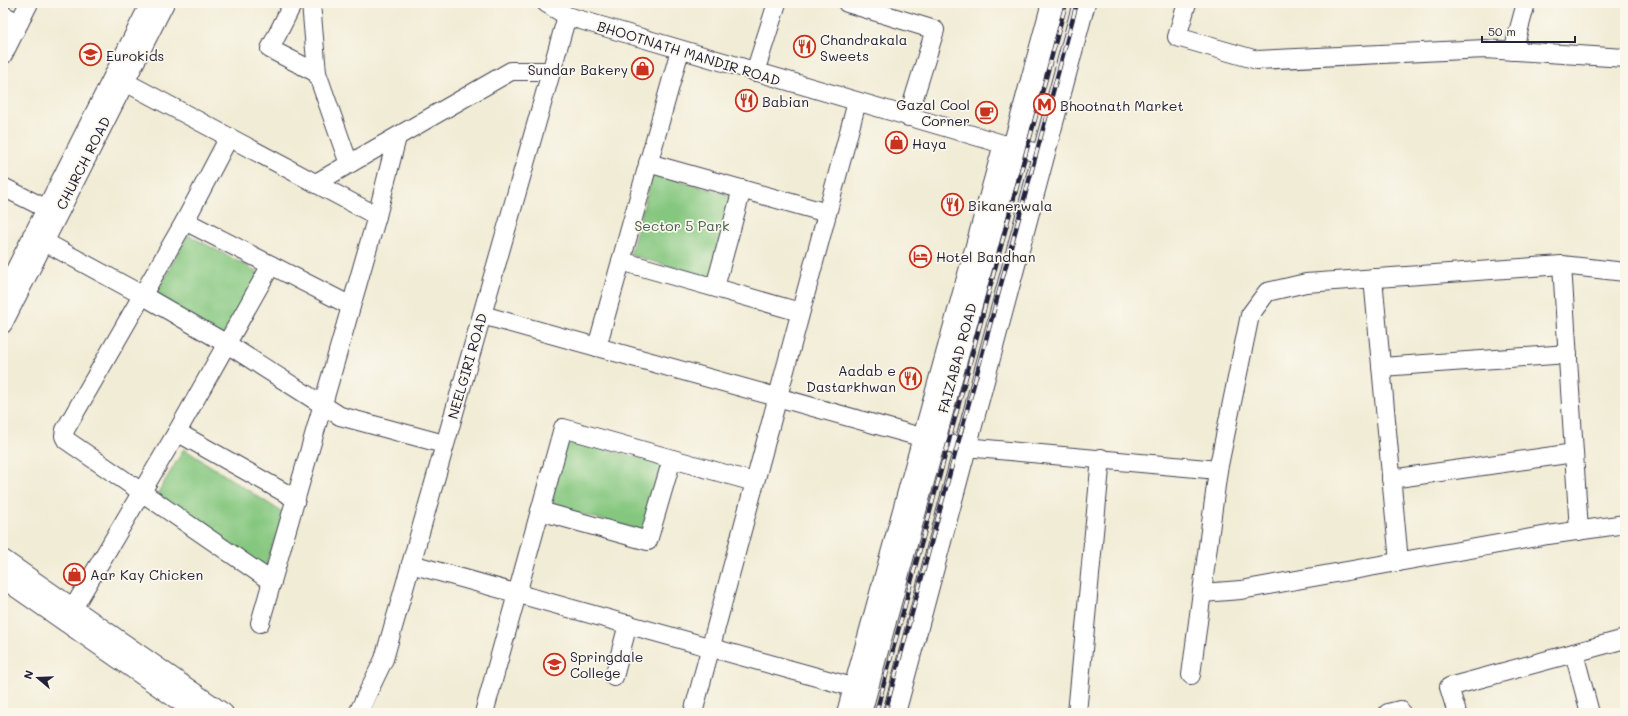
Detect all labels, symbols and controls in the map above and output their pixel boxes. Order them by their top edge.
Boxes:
street label: BHOOTNATH MANDIR ROAD [595,16,783,90]
scale bar [1482,18,1575,44]
text: 50 m [1488,23,1516,39]
place label: Chandrakala Sweets [820,30,907,65]
restaurant icon: Chandrakala Sweets [791,34,817,60]
school or university icon: Eurokids [78,42,104,68]
place label: Eurokids [106,46,164,65]
shop icon: Sundar Bakery [630,56,656,82]
place label: Sundar Bakery [528,60,628,79]
restaurant icon: Babian [733,88,759,114]
place label: Babian [762,92,809,111]
metro station icon: Bhootnath Market [1031,92,1057,118]
place label: Gazal Cool Corner [896,95,970,130]
place label: Bhootnath Market [1060,96,1184,115]
cafe icon: Gazal Cool Corner [973,99,999,125]
street label: CHURCH ROAD [51,113,115,213]
shop icon: Haya [883,130,909,156]
place label: Haya [912,134,947,153]
restaurant icon: Bikanerwala [940,192,966,218]
place label: Bikanerwala [968,196,1052,215]
park label: Sector 5 Park [634,216,730,235]
hotel icon: Hotel Bandhan [908,243,934,269]
place label: Hotel Bandhan [936,247,1036,266]
street label: FAIZABAD ROAD [933,301,981,415]
street label: NEELGIRI ROAD [443,311,491,421]
place label: Aadab e Dastarkhwan [806,361,896,396]
restaurant icon: Aadab e Dastarkhwan [898,365,924,391]
shop icon: Aar Kay Chicken [61,561,87,587]
place label: Aar Kay Chicken [90,565,203,584]
place label: Springdale College [570,647,644,682]
school or university icon: Springdale College [542,651,568,677]
north arrow [18,658,58,698]
text: N [20,668,37,681]

